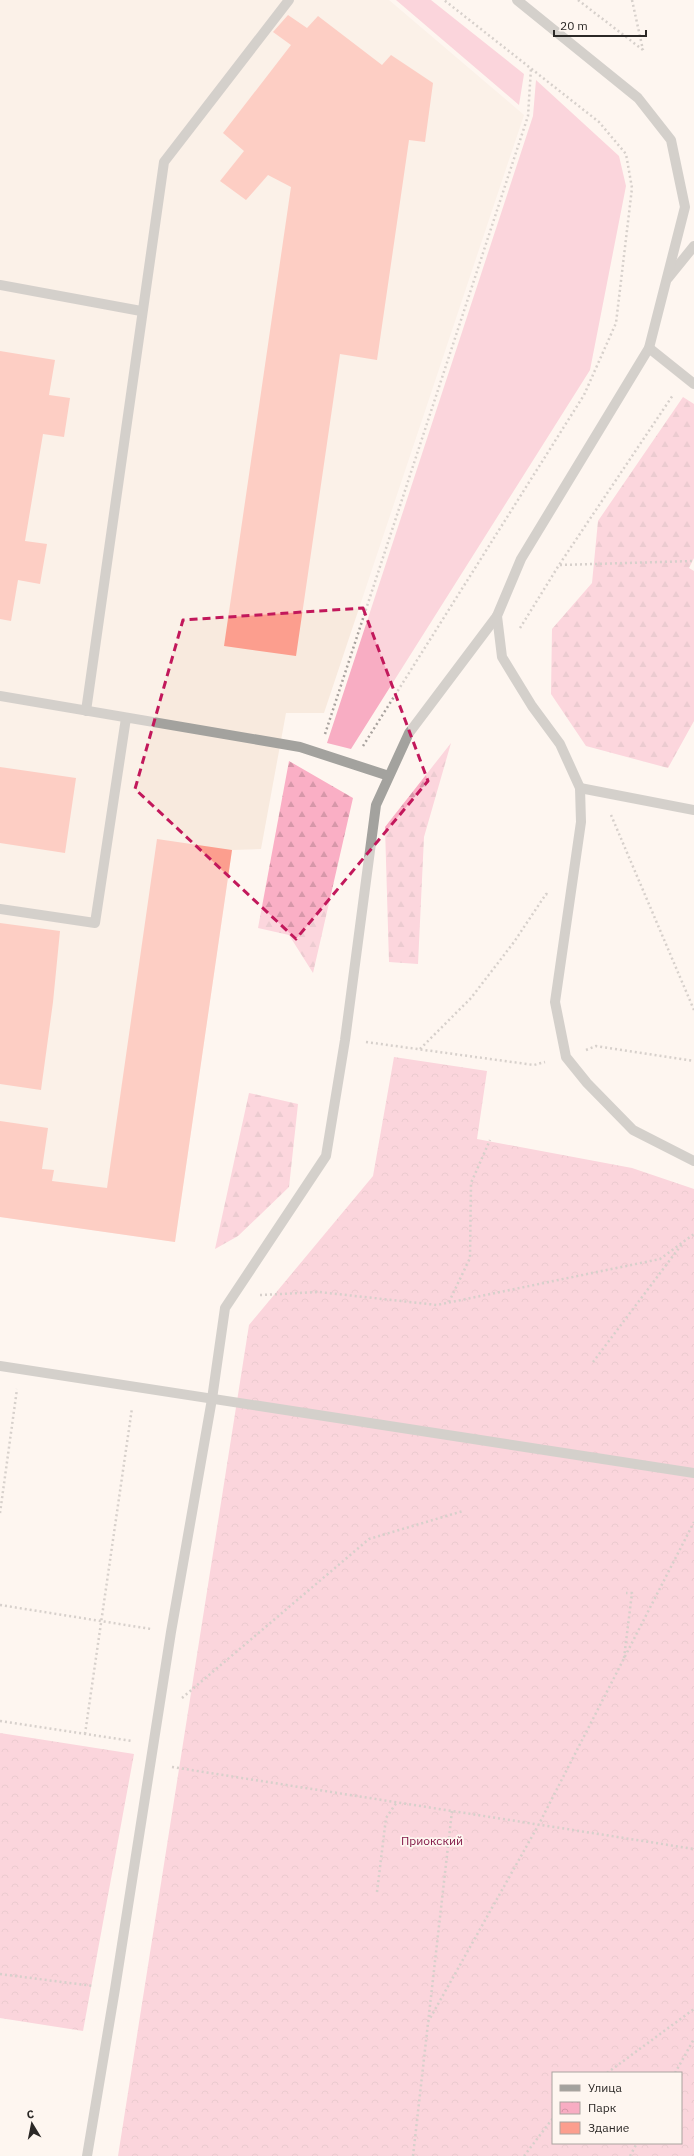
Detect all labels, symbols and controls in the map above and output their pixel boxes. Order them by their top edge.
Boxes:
scale bar [554,12,646,38]
text: 20 m [560,18,588,33]
park label: Приокский [401,1833,463,1848]
legend [552,2072,682,2144]
text: Улица [588,2080,622,2095]
text: Парк [588,2100,617,2115]
north arrow [12,2104,52,2144]
text: С [26,2107,35,2122]
text: Здание [588,2120,630,2135]

